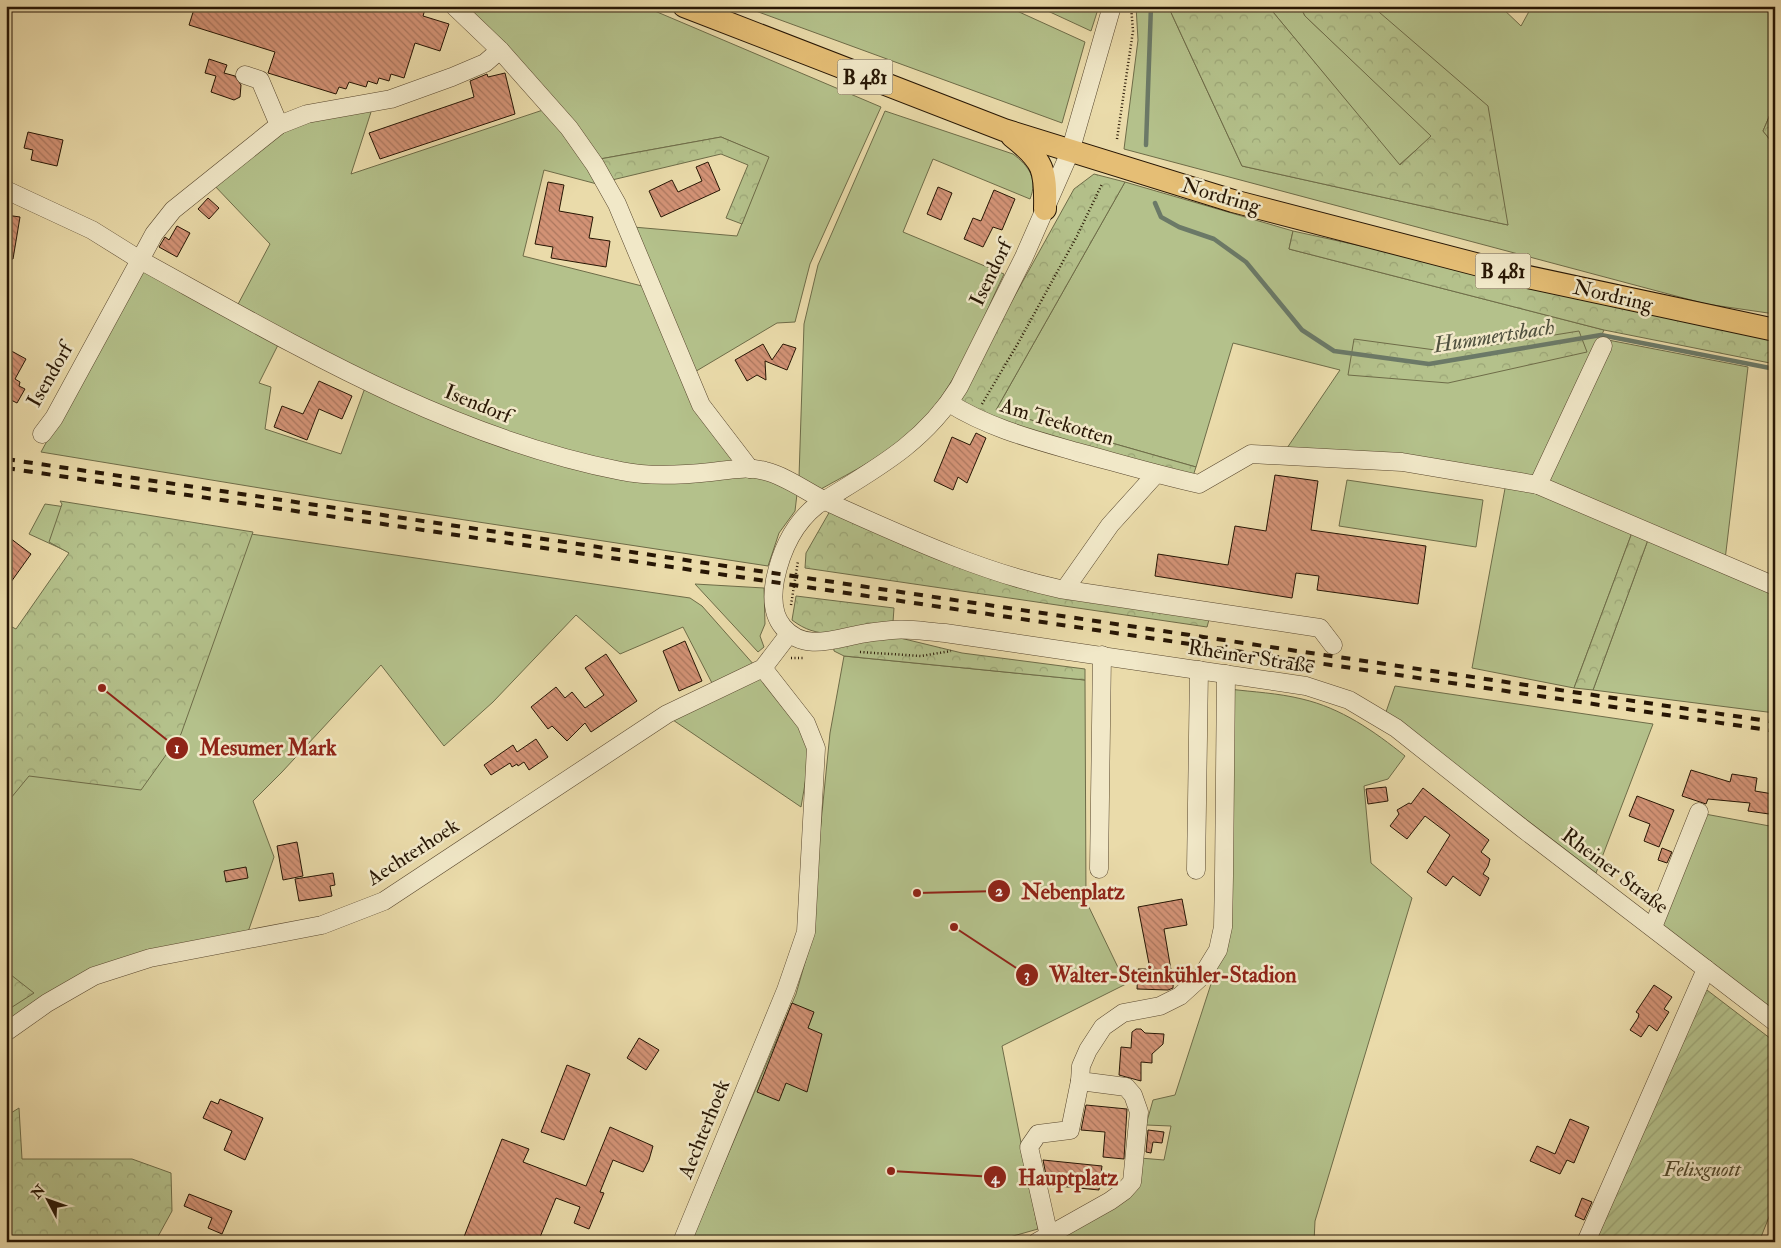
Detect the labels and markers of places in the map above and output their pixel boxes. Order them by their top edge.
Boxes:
callout: Mesumer Mark [165,729,347,766]
callout: Nebenplatz [987,873,1135,910]
callout: Walter-Steinkühler-Stadion [1015,956,1307,993]
callout: Hauptplatz [983,1159,1128,1196]

